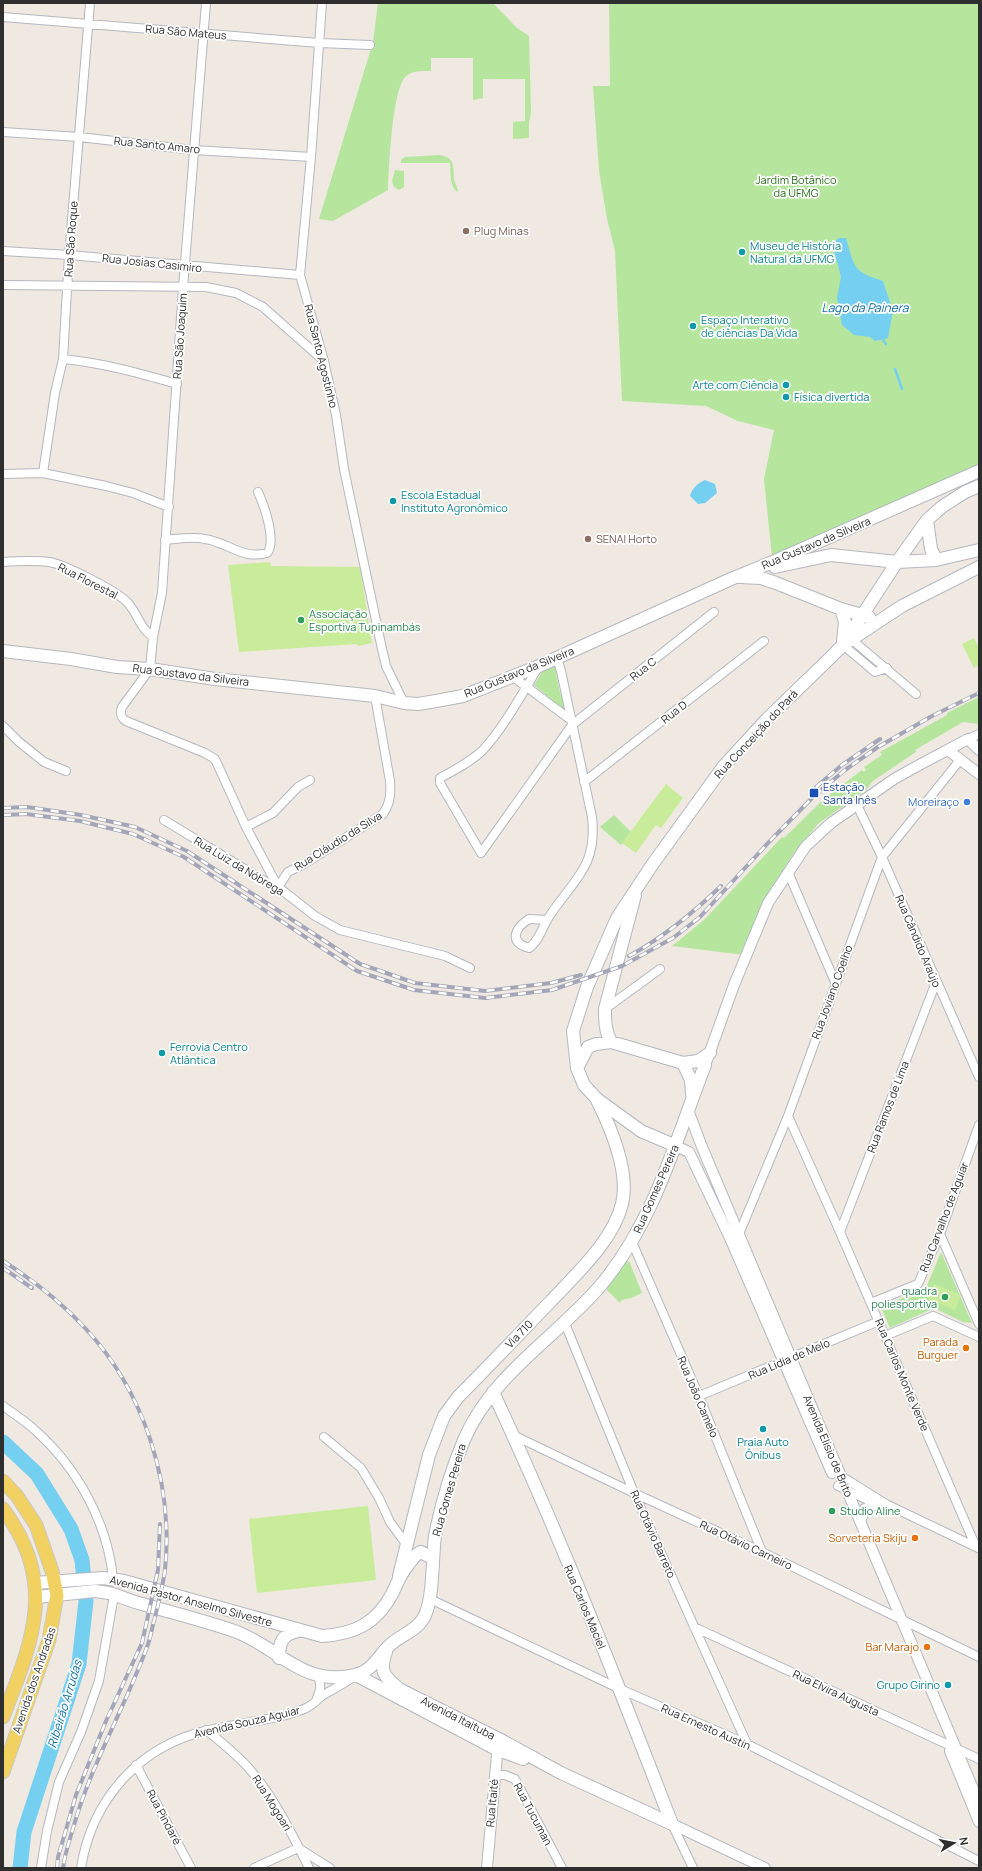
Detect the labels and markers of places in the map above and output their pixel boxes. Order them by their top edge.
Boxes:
place label: Plug Minas [474,223,529,238]
marker: Plug Minas [461,226,471,236]
place label: Museu de História Natural da UFMG [750,238,841,266]
marker: Museu de História Natural da UFMG [737,247,747,257]
place label: Espaço Interativo de ciências Da Vida [701,312,797,340]
marker: Espaço Interativo de ciências Da Vida [688,321,698,331]
place label: Arte com Ciência [692,377,778,392]
marker: Arte com Ciência [781,380,791,390]
place label: Física divertida [794,389,869,404]
marker: Física divertida [781,392,791,402]
place label: Escola Estadual Instituto Agronômico [401,487,508,515]
marker: Escola Estadual Instituto Agronômico [388,496,398,506]
place label: SENAI Horto [596,531,658,546]
marker: SENAI Horto [583,534,593,544]
place label: Associação Esportiva Tupinambás [309,606,421,634]
marker: Associação Esportiva Tupinambás [296,615,306,625]
place label: Estação Santa Inês [823,779,877,807]
marker: Estação Santa Inês [808,787,820,799]
place label: Moreiraço [908,794,959,809]
marker: Moreiraço [962,797,972,807]
place label: Ferrovia Centro Atlântica [170,1039,248,1067]
marker: Ferrovia Centro Atlântica [157,1048,167,1058]
place label: quadra poliesportiva [871,1283,937,1311]
marker: quadra poliesportiva [940,1292,950,1302]
place label: Parada Burguer [918,1334,958,1362]
marker: Parada Burguer [961,1343,971,1353]
marker: Praia Auto Ônibus [758,1424,768,1434]
place label: Praia Auto Ônibus [737,1434,789,1462]
place label: Studio Aline [840,1503,901,1518]
marker: Studio Aline [827,1506,837,1516]
place label: Sorveteria Skiju [828,1530,907,1545]
marker: Sorveteria Skiju [910,1533,920,1543]
place label: Bar Marajo [866,1639,919,1654]
marker: Bar Marajo [922,1642,932,1652]
place label: Grupo Girino [877,1677,940,1692]
marker: Grupo Girino [943,1680,953,1690]

